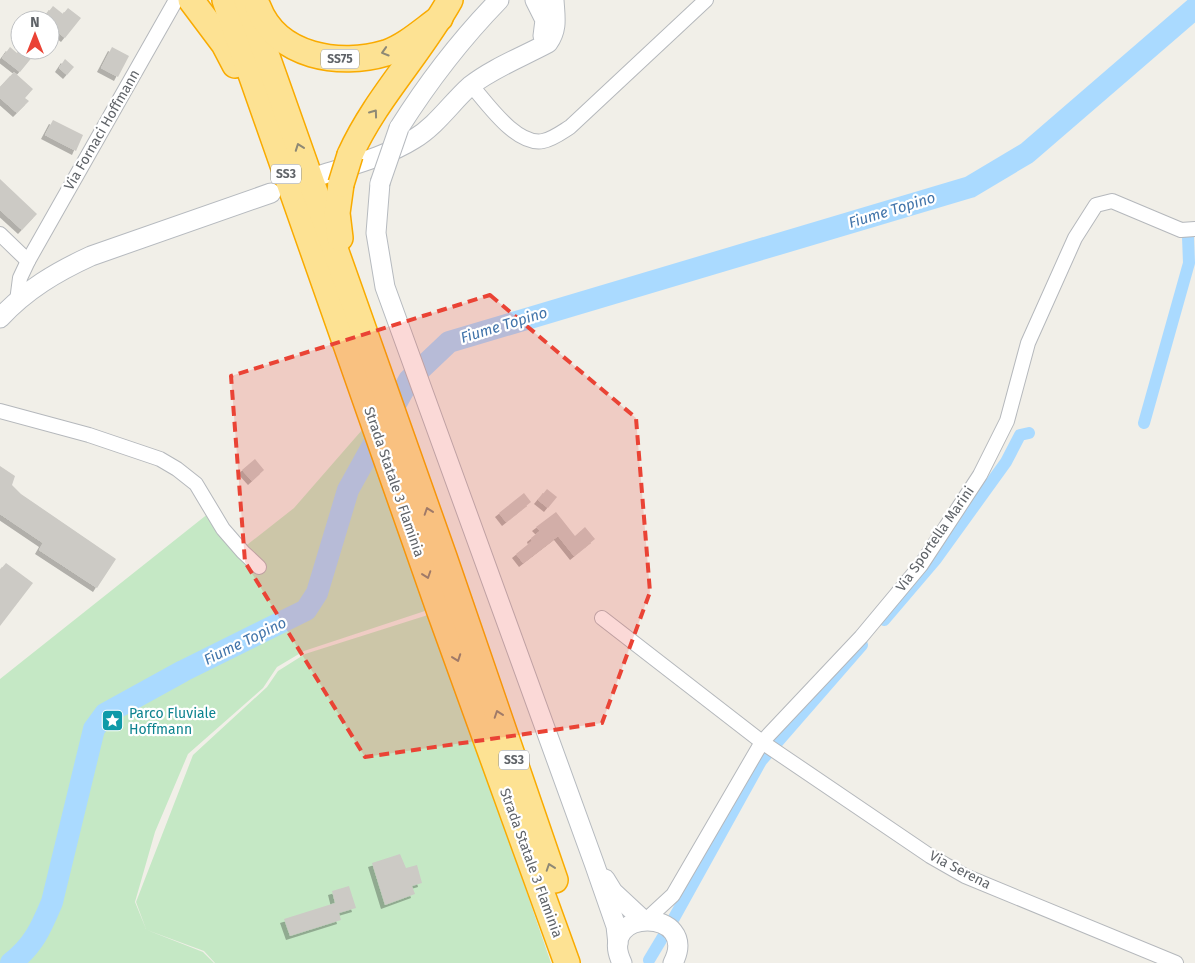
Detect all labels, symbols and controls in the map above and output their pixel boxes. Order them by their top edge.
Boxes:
north arrow [10,10,60,60]
text: N [30,14,40,31]
one-way arrow [381,47,389,57]
road number: SS75 [321,50,359,68]
street label: Via Fornaci Hoffmann [61,67,143,193]
one-way arrow [368,109,377,119]
one-way arrow [295,143,305,152]
road number: SS3 [271,164,301,183]
water label: Fiume Topino [846,188,938,232]
water label: Fiume Topino [458,303,550,347]
street label: Strada Statale 3 Flaminia [360,405,428,559]
street label: Via Sportella Marini [892,483,978,595]
one-way arrow [424,508,434,516]
one-way arrow [421,570,431,578]
water label: Fiume Topino [201,613,289,669]
one-way arrow [451,653,461,662]
place label: Parco Fluviale Hoffmann [129,705,216,738]
place icon: Parco Fluviale Hoffmann [101,709,125,733]
one-way arrow [494,710,504,718]
road number: SS3 [499,750,529,770]
street label: Strada Statale 3 Flaminia [496,786,566,940]
street label: Via Serena [926,847,994,893]
one-way arrow [546,863,556,872]

